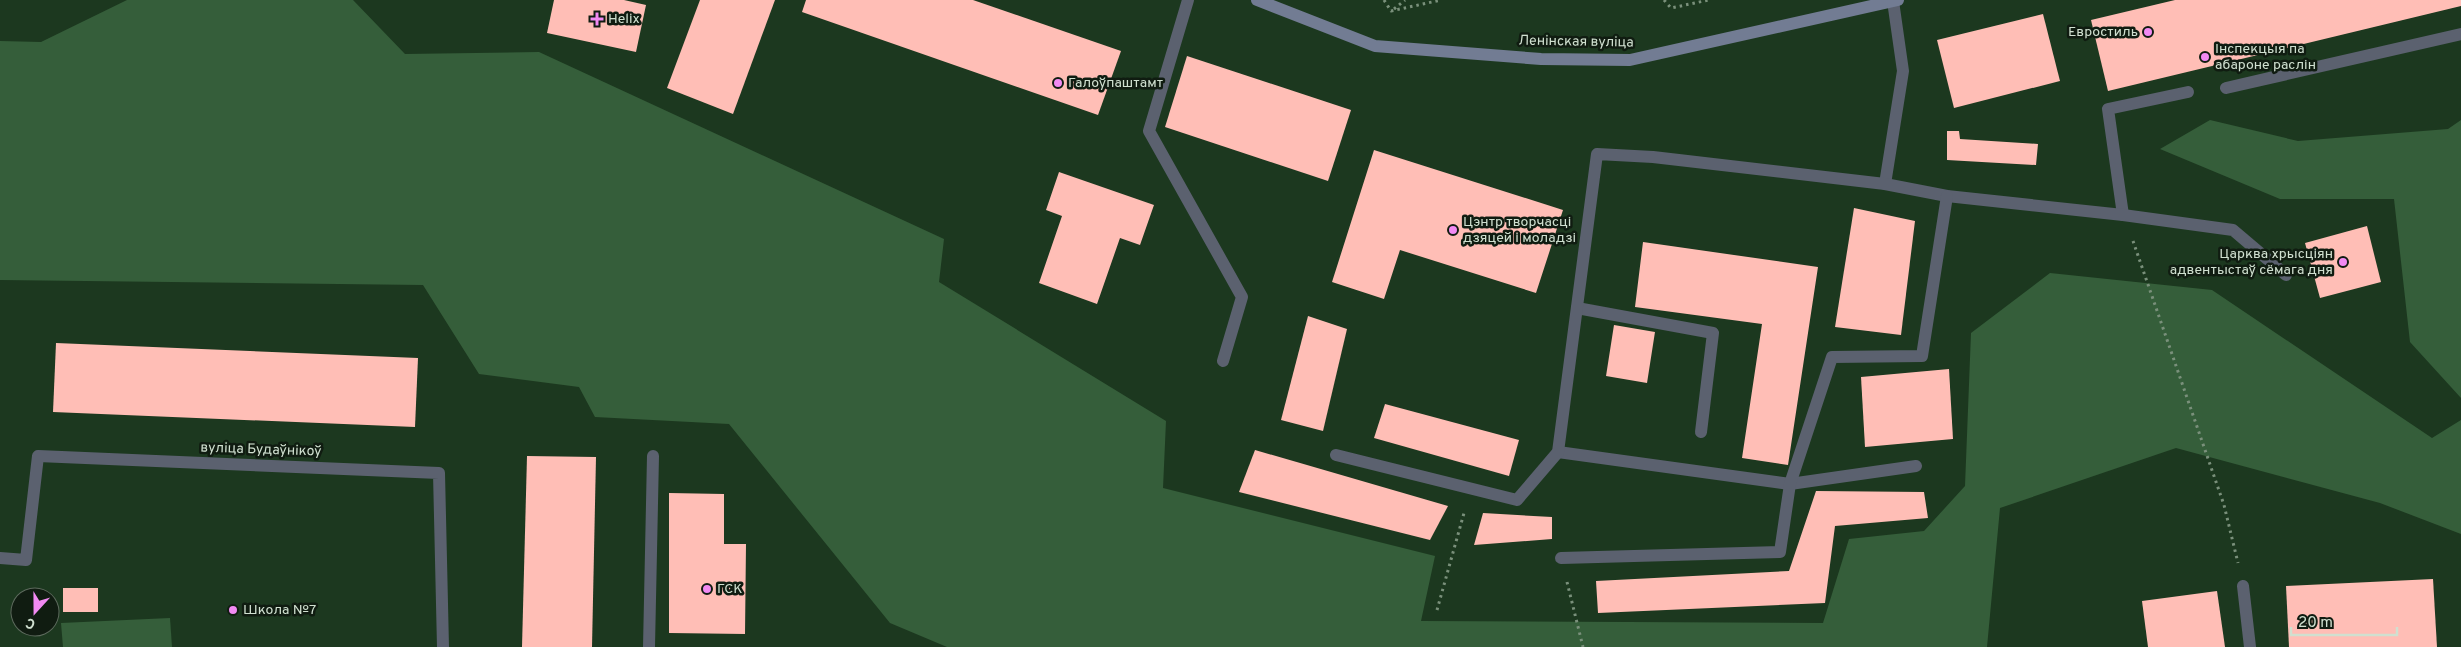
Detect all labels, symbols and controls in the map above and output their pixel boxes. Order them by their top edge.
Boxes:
place label: Helix [608,11,640,28]
marker: Helix [590,12,604,26]
place label: Евростиль [2068,24,2138,41]
marker: Евростиль [2142,26,2154,38]
street label: Ленінская вуліца [1518,32,1634,52]
place label: Інспекцыя па абароне раслін [2215,41,2316,74]
marker: Інспекцыя па абароне раслін [2199,51,2211,63]
place label: Галоўпаштамт [1068,75,1163,92]
marker: Галоўпаштамт [1052,77,1064,89]
place label: Цэнтр творчасці дзяцей і моладзі [1463,214,1576,247]
marker: Цэнтр творчасці дзяцей і моладзі [1447,224,1459,236]
place label: Царква хрысціян адвентыстаў сёмага дня [2170,246,2333,279]
marker: Царква хрысціян адвентыстаў сёмага дня [2337,256,2349,268]
street label: вуліца Будаўнікоў [200,439,322,461]
place label: ГСК [717,581,743,598]
marker: ГСК [701,583,713,595]
north arrow [10,587,60,637]
place label: Школа №7 [243,602,316,619]
marker: Школа №7 [227,604,239,616]
scale bar [2291,604,2397,636]
text: С [24,613,38,632]
text: 20 m [2298,614,2333,633]

